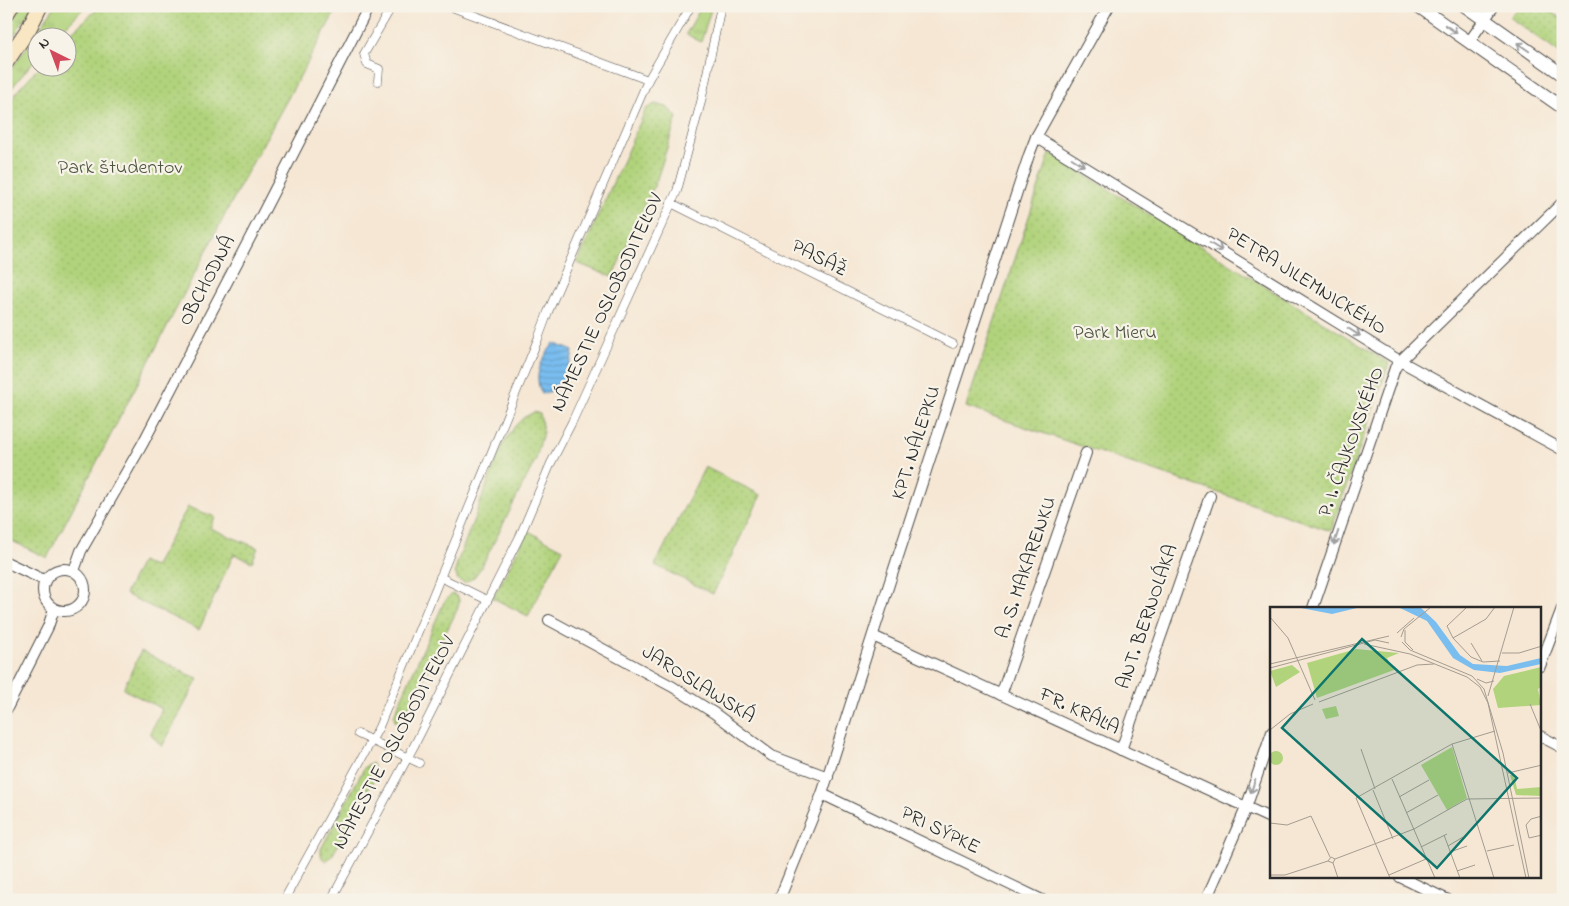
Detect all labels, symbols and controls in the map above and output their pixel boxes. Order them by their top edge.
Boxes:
one-way arrow [1443,24,1457,34]
north arrow [28,28,78,78]
text: N [34,32,55,54]
one-way arrow [1516,42,1530,52]
park label: Park študentov [58,154,182,183]
one-way arrow [1070,158,1084,168]
street label: NÁMESTIE OSLOBODITEĽOV [545,188,672,417]
street label: PETRA JILEMNICKÉHO [1220,221,1392,343]
street label: OBCHODNÁ [172,231,244,331]
street label: PASÁŽ [786,233,852,285]
one-way arrow [1209,242,1223,253]
park label: Park Mieru [1073,319,1157,348]
one-way arrow [1347,328,1361,338]
street label: P. I. ČAJKOVSKÉHO [1311,363,1393,521]
street label: KPT. NÁLEPKU [885,382,949,504]
street label: A. S. MAKARENKU [989,493,1065,643]
one-way arrow [1331,530,1341,546]
street label: ANT. BERNOLÁKA [1110,541,1186,693]
inset map [1270,607,1542,878]
street label: NÁMESTIE OSLOBODITEĽOV [326,631,464,855]
street label: JAROSLAWSKÁ [635,638,761,732]
street label: FR. KRÁĽA [1033,680,1124,743]
one-way arrow [1248,778,1258,794]
street label: PRI SÝPKE [895,799,985,863]

